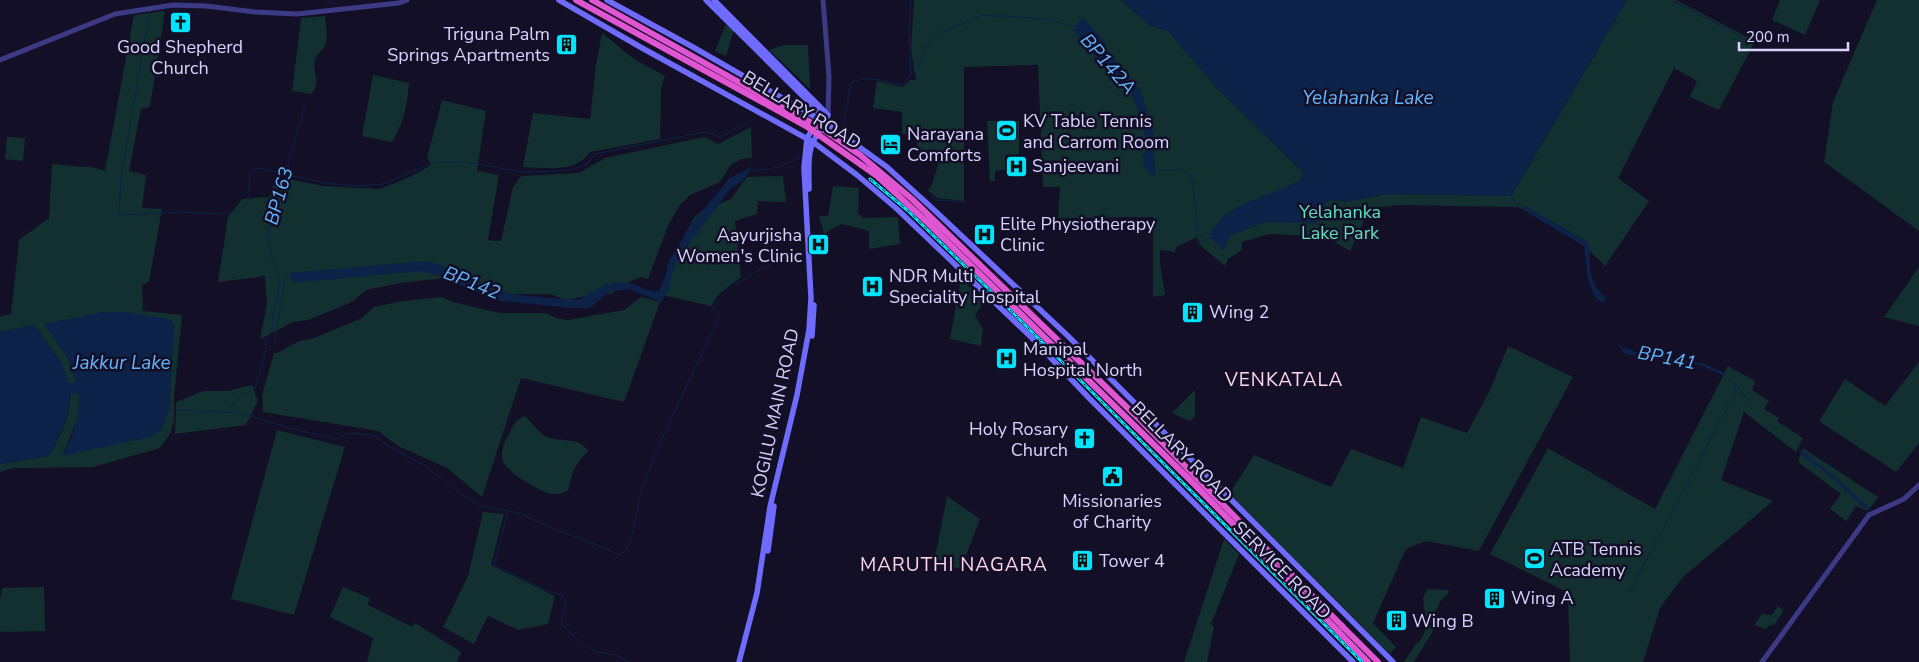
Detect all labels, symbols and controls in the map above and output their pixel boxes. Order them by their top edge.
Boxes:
church icon: Good Shepherd Church [168,10,192,34]
scale bar [1739,20,1848,52]
place label: Triguna Palm Springs Apartments [387,22,550,67]
text: 200 m [1746,27,1790,47]
water label: BP142A [1074,28,1142,100]
building icon: Triguna Palm Springs Apartments [554,32,578,56]
place label: Good Shepherd Church [117,35,243,80]
street label: BELLARY ROAD [738,65,866,155]
water label: Yelahanka Lake [1302,85,1434,111]
place label: KV Table Tennis and Carrom Room [1023,109,1169,154]
sports icon: KV Table Tennis and Carrom Room [995,119,1019,143]
place label: Narayana Comforts [907,122,984,167]
hotel icon: Narayana Comforts [879,132,903,156]
hospital icon: Sanjeevani [1004,154,1028,178]
place label: Sanjeevani [1032,154,1119,178]
water label: BP163 [258,164,300,228]
park label: Yelahanka Lake Park [1298,200,1381,245]
place label: Elite Physiotherapy Clinic [1000,212,1156,257]
hospital icon: Elite Physiotherapy Clinic [972,222,996,246]
place label: Aayurjisha Women's Clinic [676,223,802,268]
hospital icon: Aayurjisha Women's Clinic [806,233,830,257]
water label: BP142 [440,260,504,306]
place label: NDR Multi Speciality Hospital [889,264,1041,309]
hospital icon: NDR Multi Speciality Hospital [861,274,885,298]
building icon: Wing 2 [1181,300,1205,324]
place label: Wing 2 [1209,300,1269,324]
street label: KOGILU MAIN ROAD [745,326,805,500]
place label: Manipal Hospital North [1023,337,1143,382]
water label: BP141 [1636,340,1698,376]
hospital icon: Manipal Hospital North [995,347,1019,371]
water label: Jakkur Lake [72,350,171,376]
district label: VENKATALA [1224,367,1343,393]
street label: BELLARY ROAD [1126,396,1238,508]
place label: Holy Rosary Church [969,417,1069,462]
church icon: Holy Rosary Church [1072,427,1096,451]
public building icon: Missionaries of Charity [1100,464,1124,488]
place label: Missionaries of Charity [1062,489,1162,534]
street label: SERVICE ROAD [1228,516,1336,624]
place label: ATB Tennis Academy [1550,537,1642,582]
sports icon: ATB Tennis Academy [1522,547,1546,571]
building icon: Tower 4 [1071,549,1095,573]
place label: Tower 4 [1099,549,1165,573]
district label: MARUTHI NAGARA [860,552,1048,578]
building icon: Wing A [1483,586,1507,610]
place label: Wing A [1511,586,1574,610]
building icon: Wing B [1384,609,1408,633]
place label: Wing B [1412,609,1474,633]

